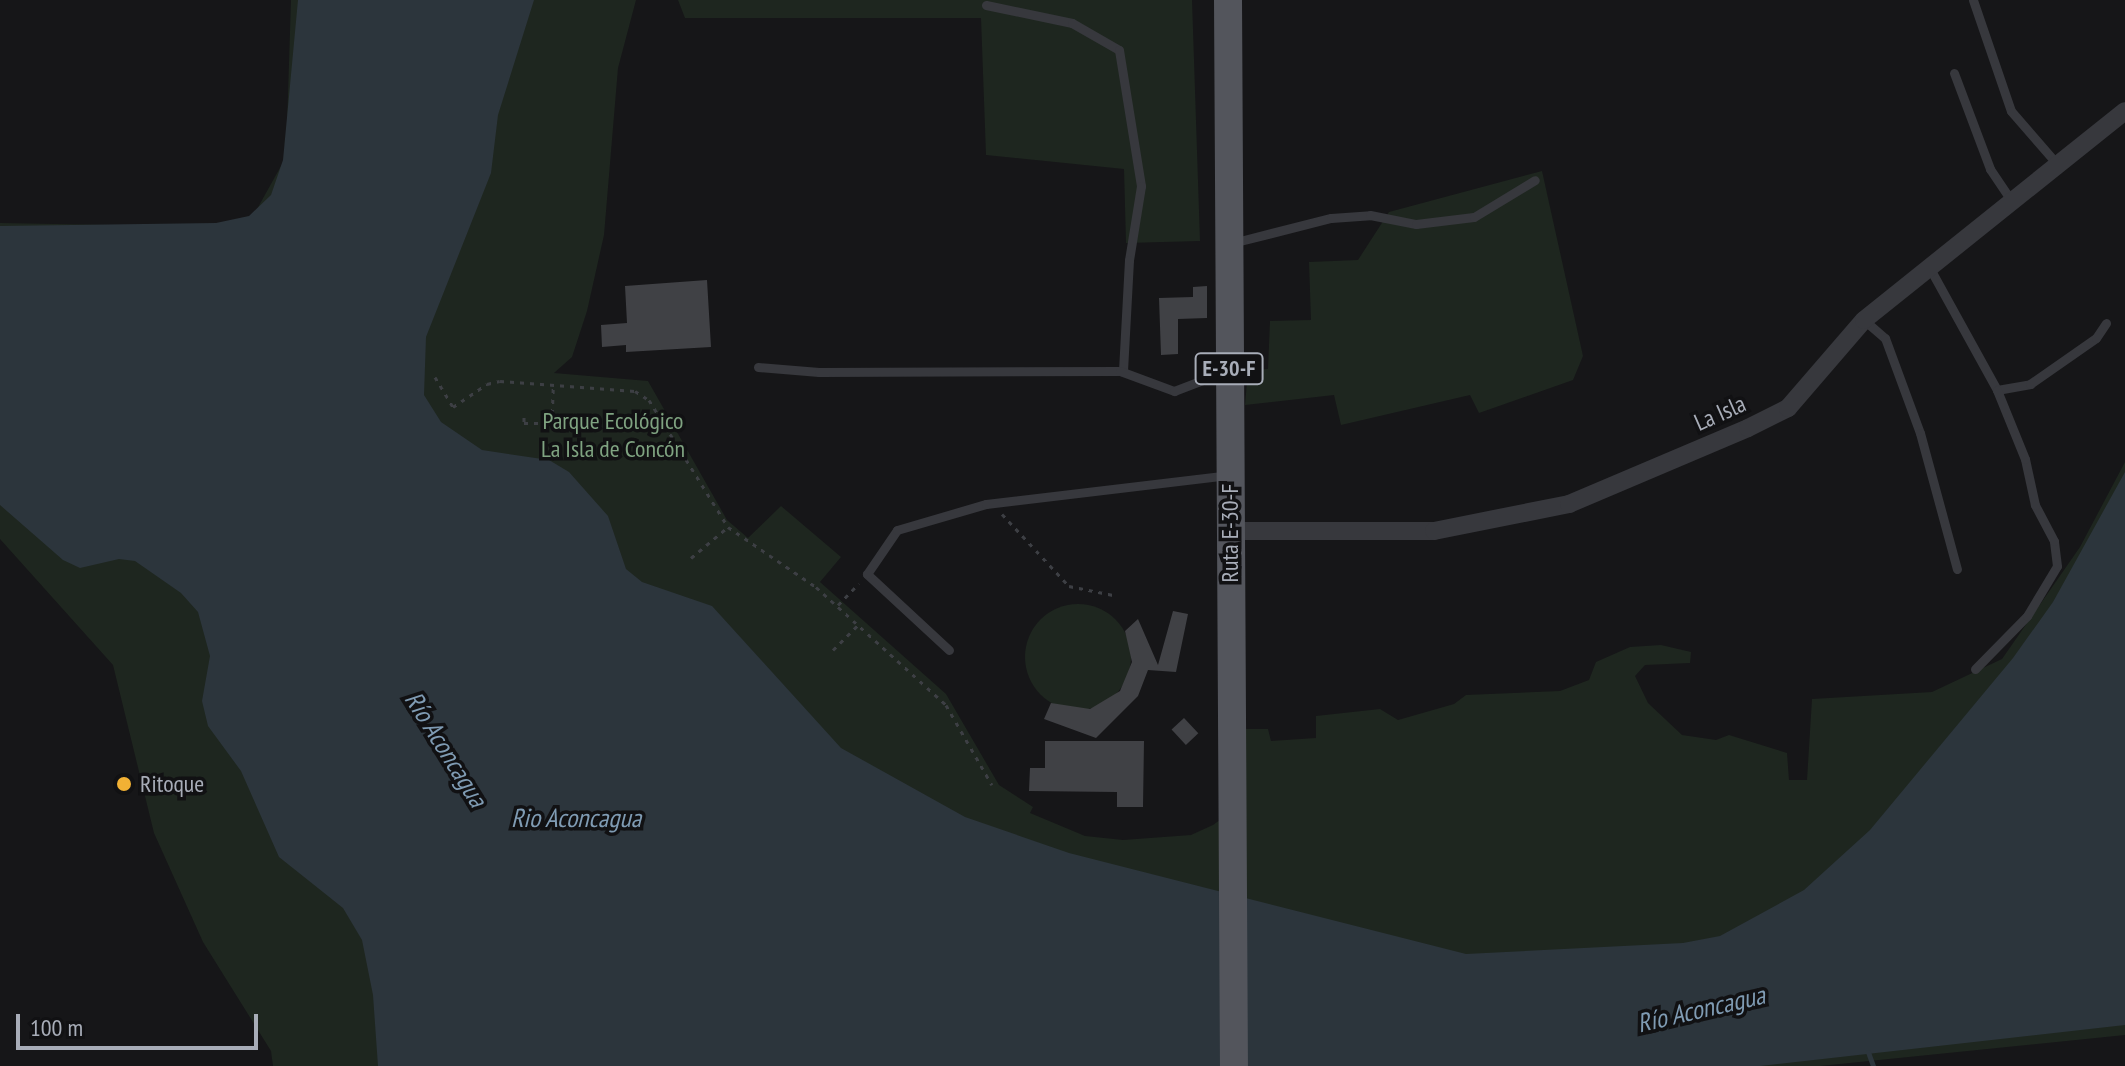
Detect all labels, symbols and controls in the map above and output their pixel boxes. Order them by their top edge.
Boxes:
road number: E-30-F [1193,351,1265,387]
street label: La Isla [1690,389,1750,437]
park label: Parque Ecológico La Isla de Concón [541,407,685,463]
street label: Ruta E-30-F [1216,484,1244,582]
water label: Río Aconcagua [398,685,494,813]
place label: Ritoque [140,770,204,798]
marker: Ritoque [115,775,133,793]
water label: Rio Aconcagua [511,802,641,834]
water label: Río Aconcagua [1634,979,1768,1039]
scale bar [20,998,262,1048]
text: 100 m [30,1012,83,1043]

